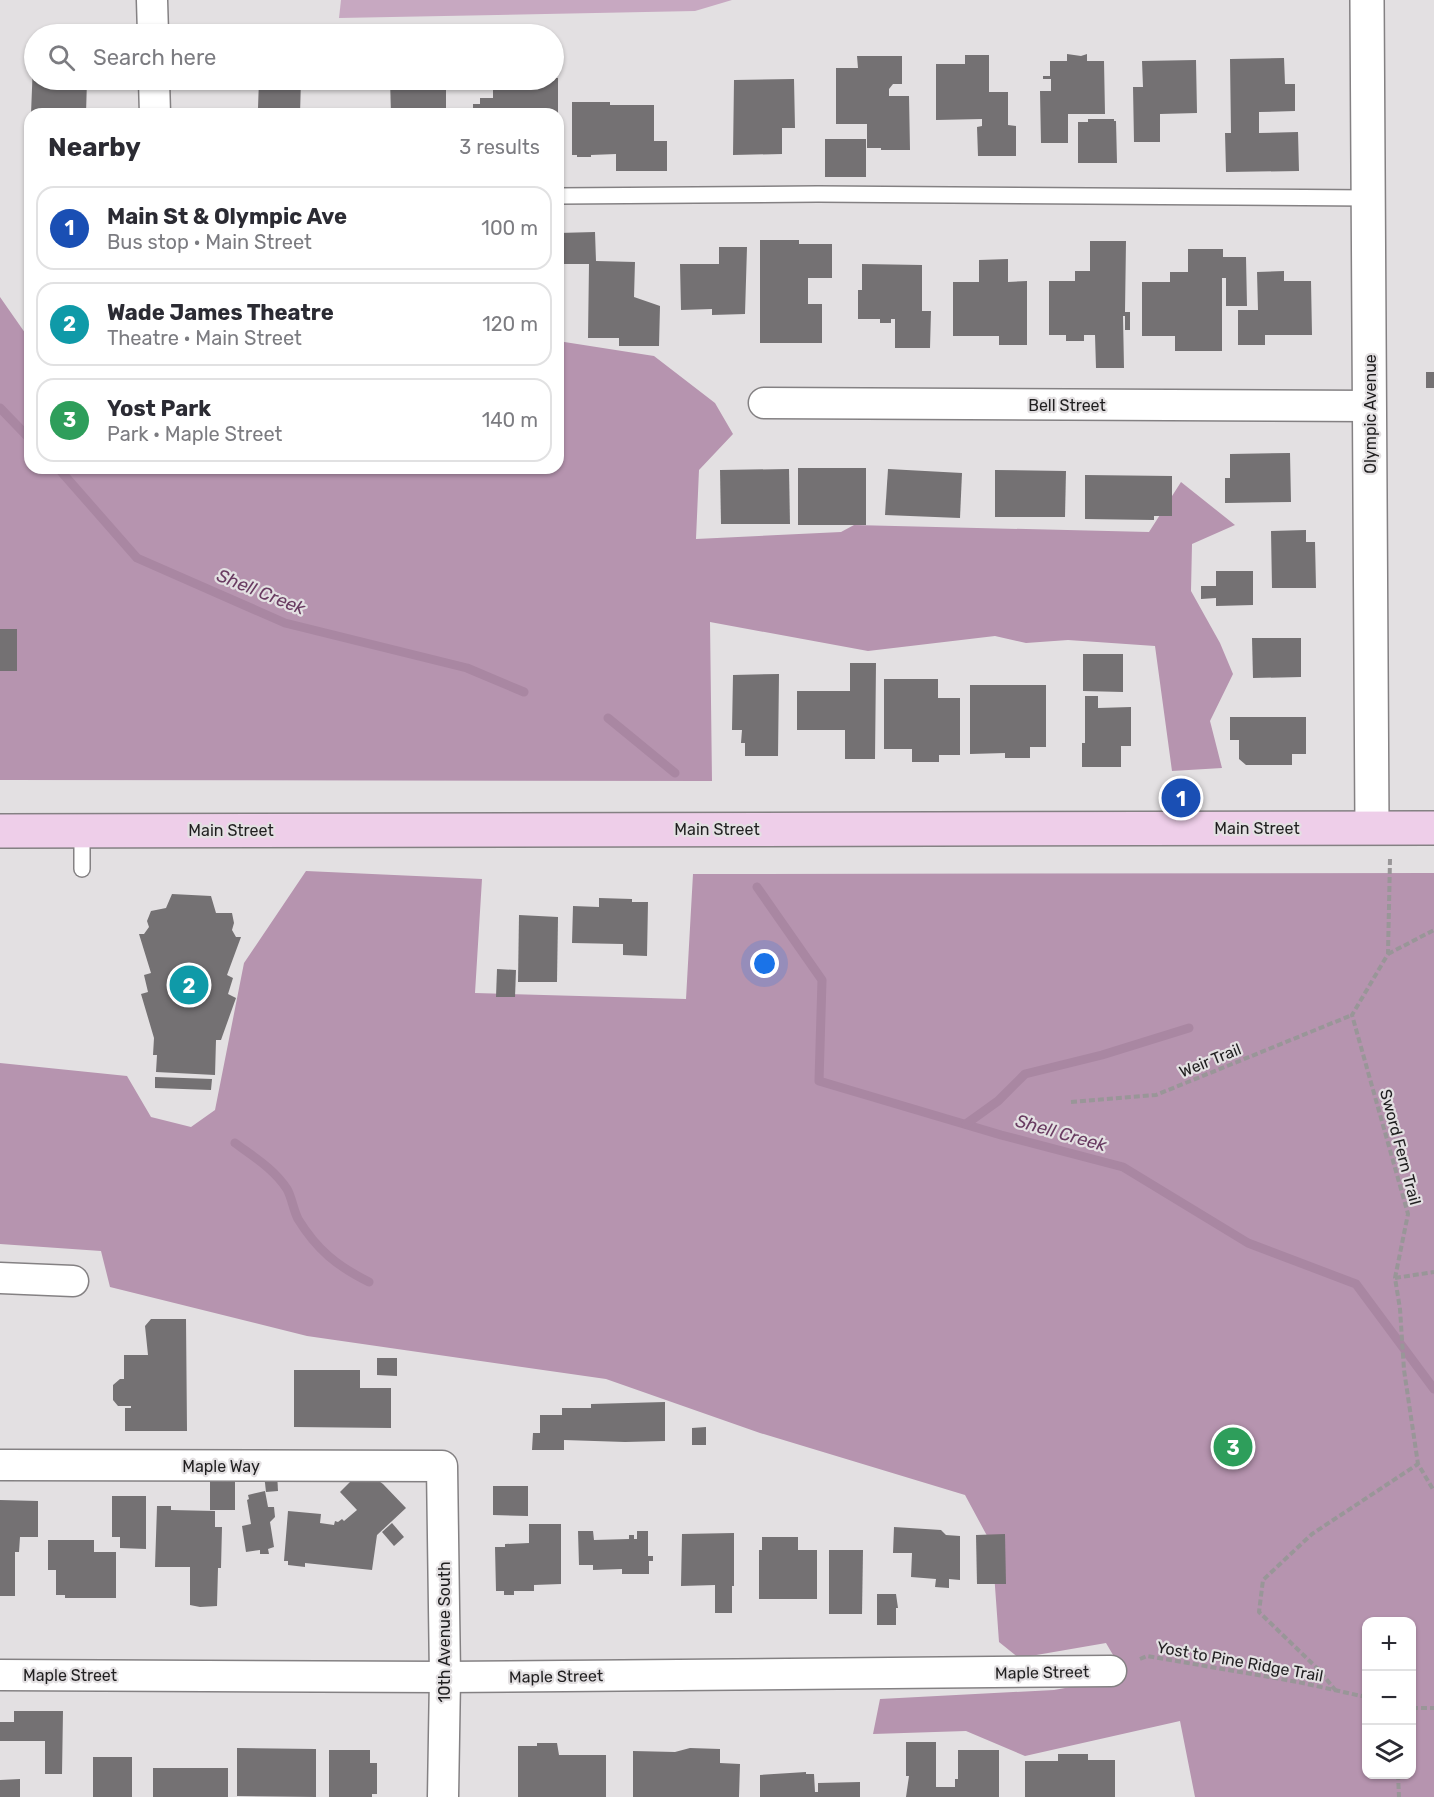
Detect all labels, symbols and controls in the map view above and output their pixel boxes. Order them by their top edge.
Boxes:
search box [24,24,564,90]
icon: search [45,41,78,74]
text: Search here [93,44,216,71]
text: Nearby [48,132,141,163]
text: 3 results [459,135,540,159]
text: Main St & Olympic Ave [107,203,347,230]
text: 1 [65,216,74,240]
text: 100 m [481,216,538,240]
text: Bus stop · Main Street [107,230,312,254]
text: Wade James Theatre [107,299,334,326]
text: 2 [63,312,76,336]
text: 120 m [482,312,538,336]
text: Theatre · Main Street [107,326,302,350]
street label: Olympic Avenue [1361,354,1380,474]
text: Yost Park [107,395,211,422]
street label: Bell Street [1028,396,1106,415]
text: 3 [63,408,76,432]
text: 140 m [482,408,538,432]
text: Park · Maple Street [107,422,282,446]
water label: Shell Creek [214,564,309,620]
pin: 1 [1162,776,1200,820]
street label: Main Street [1214,819,1300,838]
street label: Main Street [674,820,760,839]
street label: Main Street [188,821,274,840]
your location [750,949,779,978]
pin: 2 [170,962,208,1008]
street label: Weir Trail [1176,1039,1244,1081]
street label: Sword Fern Trail [1376,1087,1425,1207]
water label: Shell Creek [1013,1110,1110,1157]
pin: 3 [1214,1424,1252,1470]
street label: Maple Way [182,1457,260,1476]
street label: 10th Avenue South [435,1561,454,1703]
map controls [1362,1617,1416,1779]
button: + [1362,1617,1416,1671]
street label: Yost to Pine Ridge Trail [1155,1637,1325,1685]
street label: Maple Street [995,1662,1089,1683]
street label: Maple Street [23,1666,117,1685]
street label: Maple Street [509,1666,603,1687]
button: − [1362,1671,1416,1725]
button: layers [1362,1725,1416,1779]

